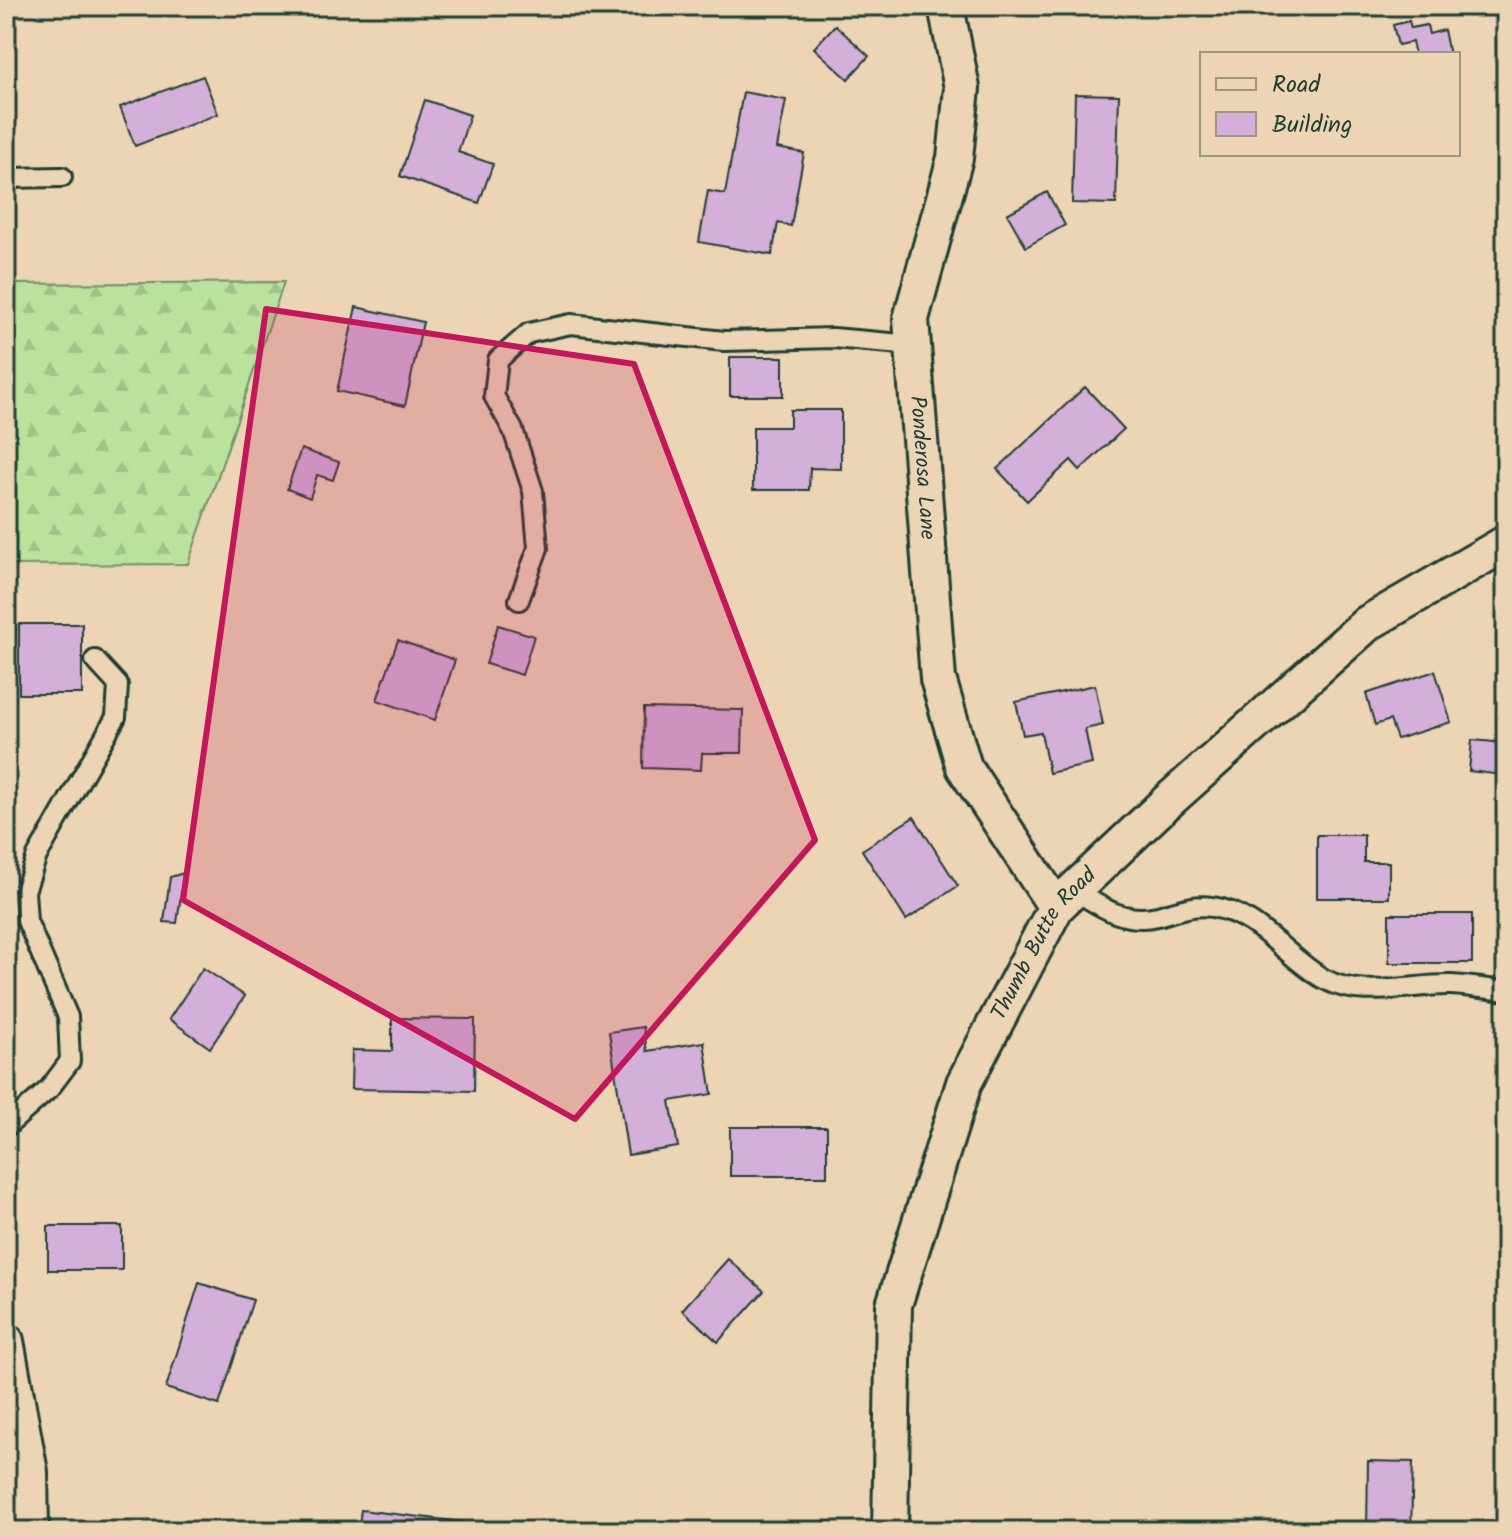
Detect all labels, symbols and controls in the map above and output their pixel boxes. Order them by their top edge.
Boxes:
legend [1200,52,1460,156]
text: Road [1272,66,1321,105]
text: Building [1272,106,1352,145]
street label: Ponderosa Lane [899,395,945,541]
street label: Thumb Butte Road [982,859,1106,1027]

